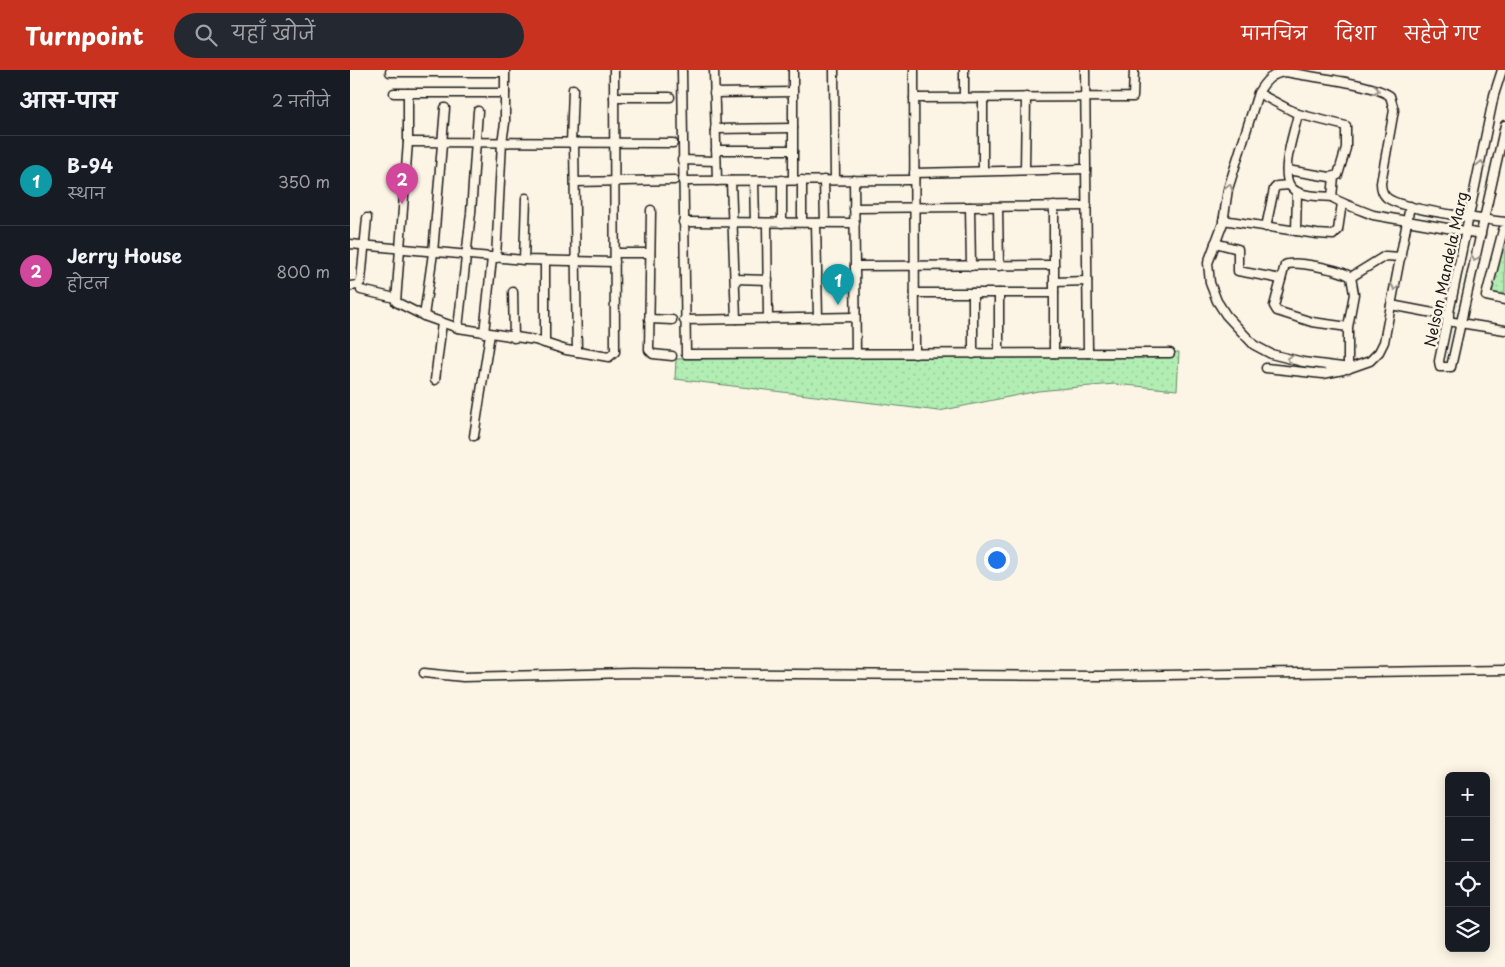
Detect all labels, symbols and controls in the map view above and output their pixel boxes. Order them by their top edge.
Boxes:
search box [174,13,524,58]
text: Turnpoint [25,17,144,53]
text: यहाँ खोजें [232,18,315,46]
text: मानचित्र [1241,19,1307,46]
text: दिशा [1335,19,1376,46]
text: सहेजे गए [1404,19,1480,46]
icon: search [192,21,220,49]
text: आस-पास [20,83,117,115]
one-way arrow [1371,84,1379,94]
text: 2 नतीजे [272,88,330,112]
text: B-94 [67,151,113,179]
one-way arrow [1476,160,1486,169]
pin: 2 [386,163,418,204]
text: 1 [32,169,40,193]
text: 350 m [278,169,330,193]
text: स्थान [67,180,105,204]
one-way arrow [1223,183,1234,192]
street label: Nelson Mandela Marg [1417,189,1473,349]
text: Jerry House [67,241,182,269]
one-way arrow [1470,253,1481,262]
text: 2 [30,259,42,283]
text: 800 m [277,259,330,283]
pin: 1 [822,264,854,305]
text: होटल [67,270,109,294]
one-way arrow [1390,282,1401,291]
one-way arrow [1287,354,1295,364]
your location [984,547,1010,573]
map controls [1445,772,1490,952]
button: + [1445,772,1490,817]
button: − [1445,817,1490,862]
button: locate [1445,862,1490,907]
button: layers [1445,907,1490,952]

